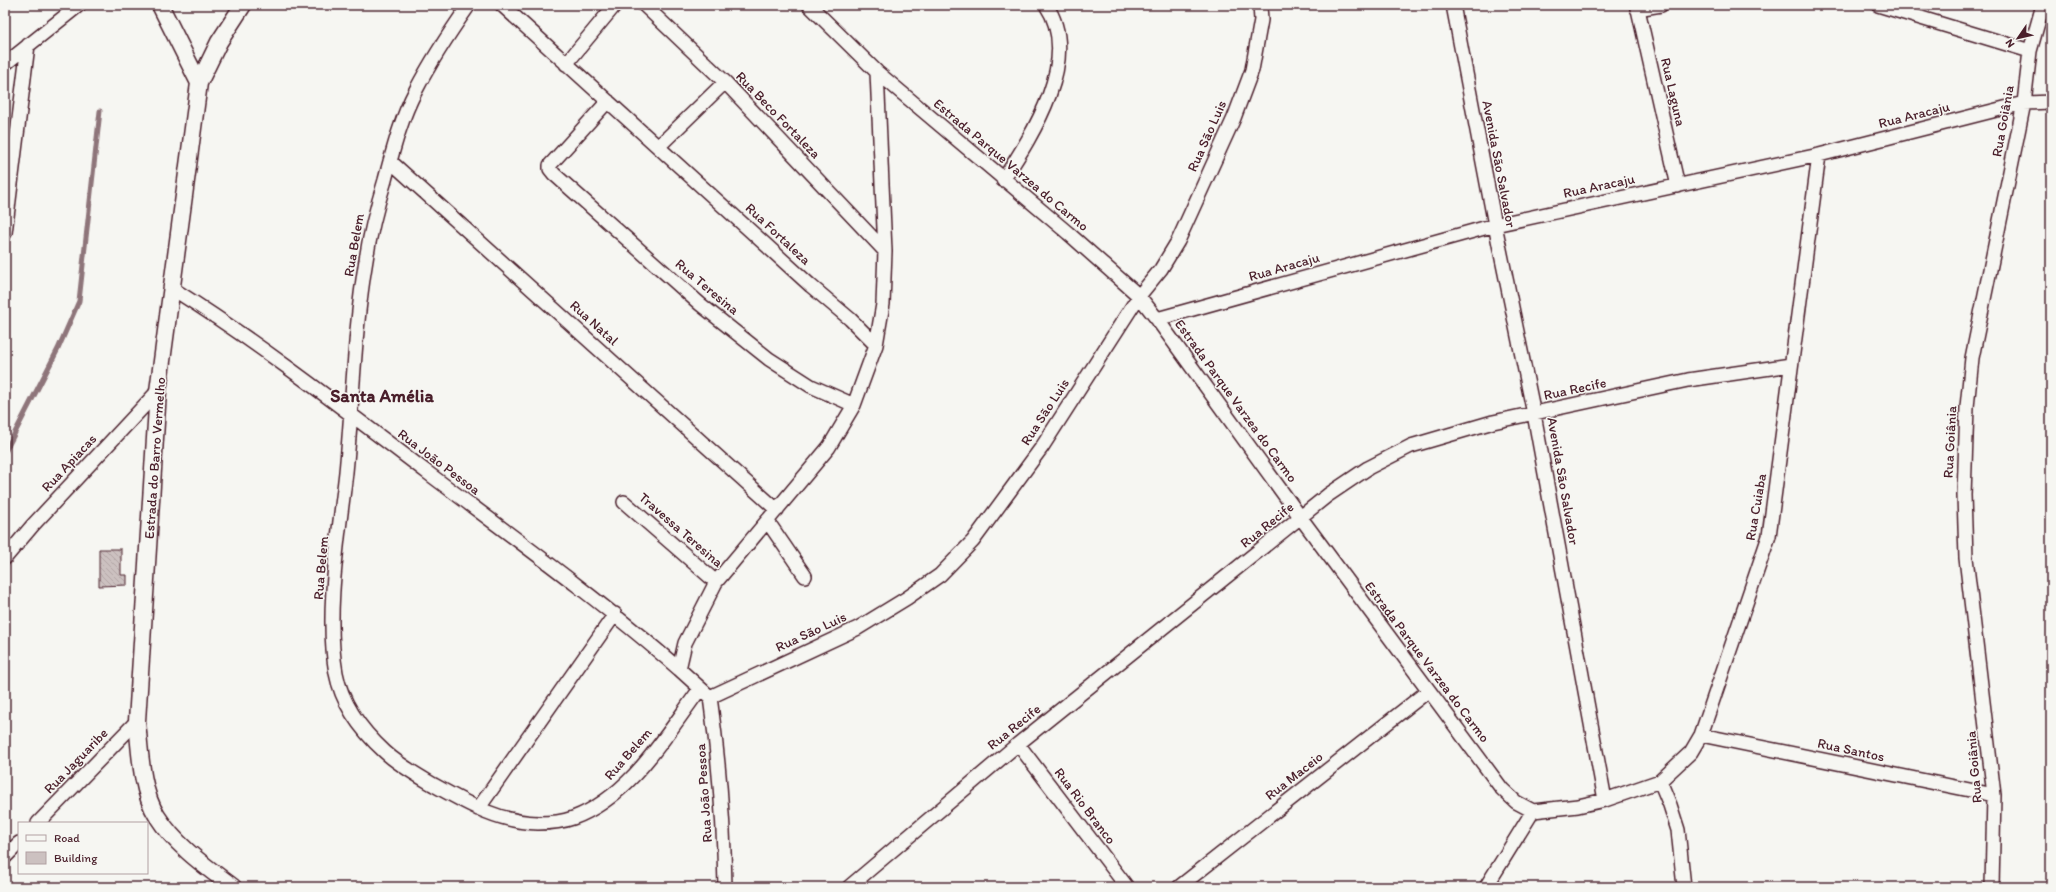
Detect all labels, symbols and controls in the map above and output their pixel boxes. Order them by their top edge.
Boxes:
north arrow [1998,18,2038,58]
text: N [2003,37,2018,50]
street label: Rua Laguna [1657,56,1689,128]
street label: Rua Beco Fortaleza [732,68,824,162]
street label: Rua Goiânia [1988,83,2018,158]
street label: Estrada Parque Varzea do Carmo [930,95,1092,235]
street label: Rua São Luis [1184,98,1230,174]
street label: Rua Aracaju [1877,98,1952,132]
street label: Avenida São Salvador [1478,99,1520,230]
street label: Rua Aracaju [1562,170,1637,202]
street label: Rua Fortaleza [742,199,815,269]
street label: Rua Belem [340,211,368,278]
street label: Rua Aracaju [1247,249,1322,285]
street label: Rua Teresina [672,255,743,319]
street label: Rua Natal [566,297,622,349]
street label: Estrada Parque Varzea do Carmo [1171,316,1301,486]
street label: Rua Recife [1542,374,1608,404]
street label: Rua São Luis [1017,375,1073,449]
street label: Estrada do Barro Vermelho [141,376,169,540]
district label: Santa Amélia [330,385,434,407]
street label: Rua Goiânia [1940,405,1960,479]
street label: Avenida São Salvador [1543,416,1583,547]
street label: Rua João Pessoa [394,425,484,499]
street label: Rua Apiacas [38,431,100,495]
street label: Rua Cuiaba [1742,471,1770,542]
street label: Travessa Teresina [635,489,727,572]
street label: Rua Recife [1237,498,1297,552]
street label: Rua Belem [310,535,332,600]
street label: Estrada Parque Varzea do Carmo [1361,578,1493,746]
street label: Rua São Luis [773,608,849,656]
street label: Rua Recife [984,700,1044,754]
street label: Rua Jaguaribe [40,724,112,797]
street label: Rua Belem [601,724,656,784]
street label: Rua Goiânia [1962,729,1986,804]
street label: Rua Santos [1816,735,1886,765]
street label: Rua João Pessoa [692,742,716,843]
street label: Rua Maceio [1262,748,1326,804]
street label: Rua Rio Branco [1051,764,1119,848]
legend [18,822,148,874]
text: Road [54,831,80,845]
text: Building [54,851,98,865]

